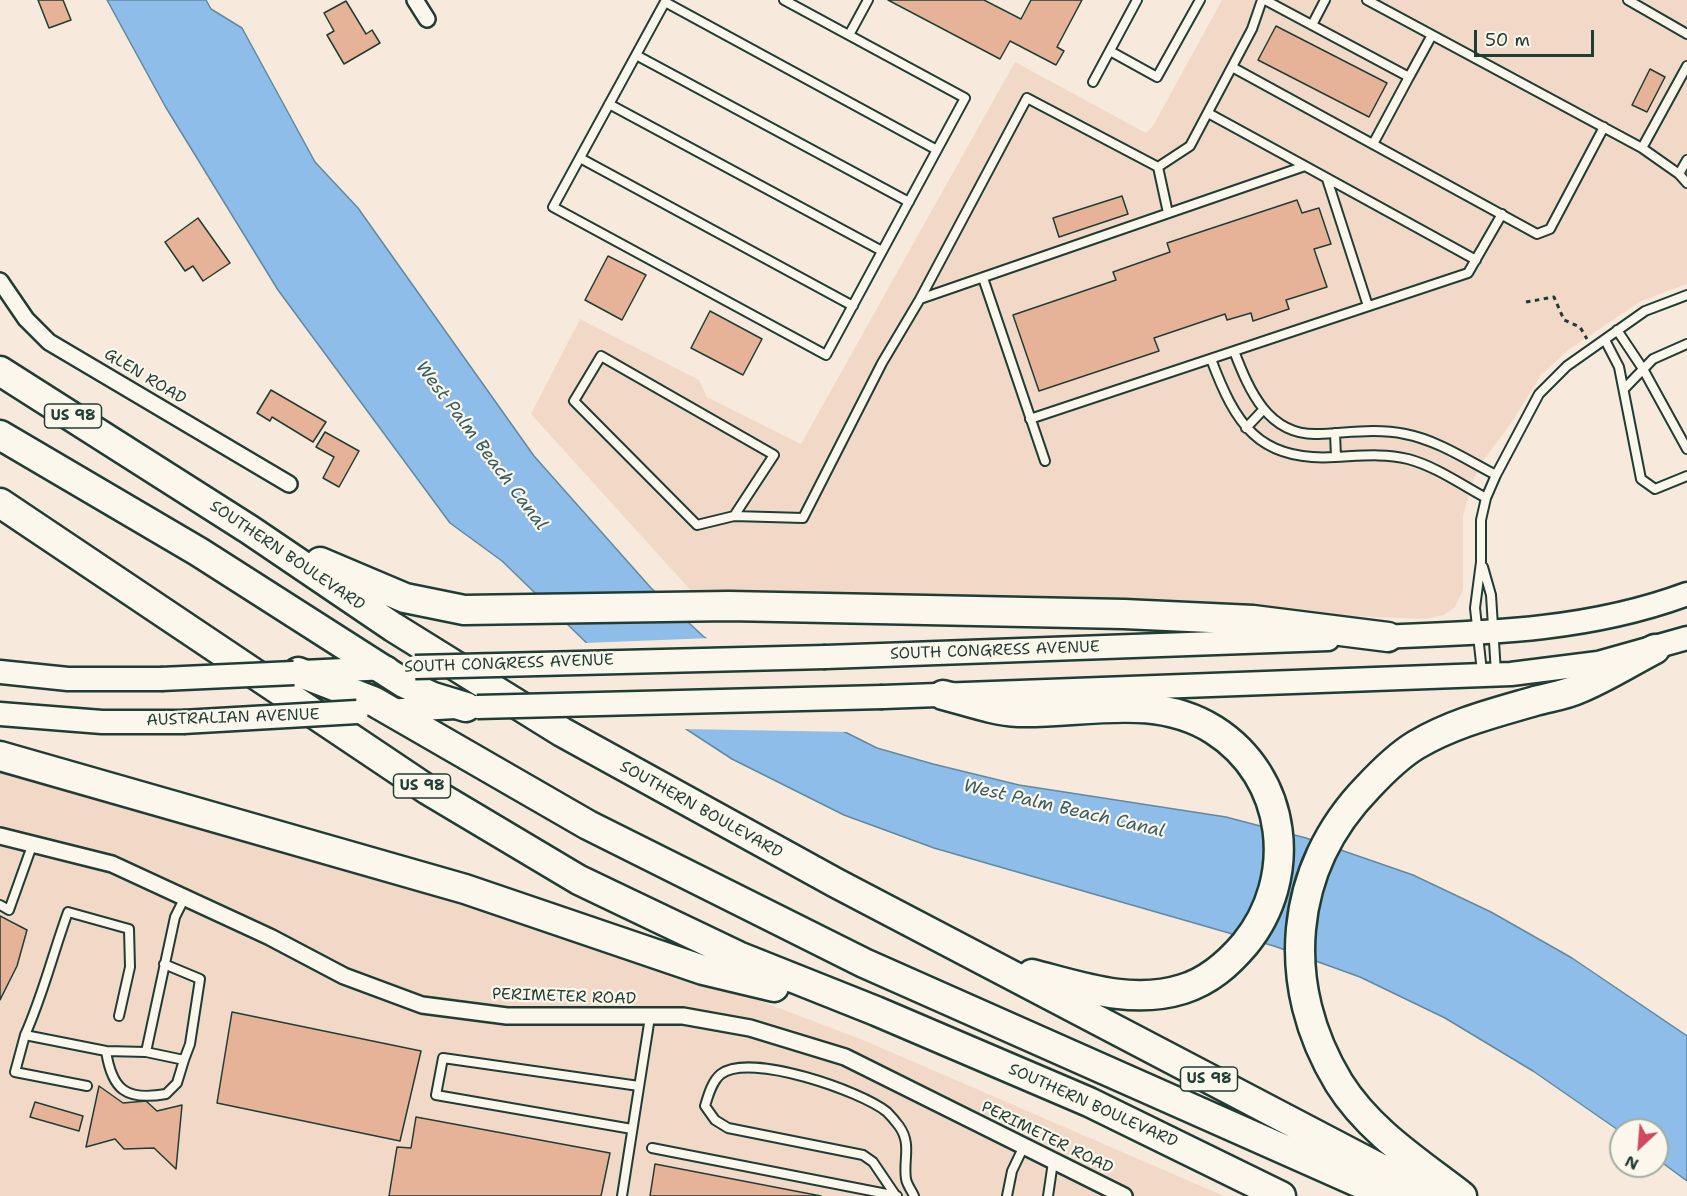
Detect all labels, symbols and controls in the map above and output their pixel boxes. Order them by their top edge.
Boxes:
scale bar [1477,18,1597,56]
text: 50 m [1485,28,1530,52]
street label: GLEN ROAD [101,345,189,409]
water label: West Palm Beach Canal [410,357,552,535]
road number: US 98 [44,404,101,428]
street label: SOUTHERN BOULEVARD [206,497,368,615]
street label: SOUTH CONGRESS AVENUE [890,638,1100,664]
street label: SOUTH CONGRESS AVENUE [404,651,614,677]
street label: AUSTRALIAN AVENUE [146,705,320,731]
street label: SOUTHERN BOULEVARD [616,757,786,863]
road number: US 98 [394,774,450,798]
water label: West Palm Beach Canal [961,775,1167,843]
street label: PERIMETER ROAD [491,985,637,1009]
street label: SOUTHERN BOULEVARD [1005,1060,1181,1152]
road number: US 98 [1180,1067,1238,1091]
street label: PERIMETER ROAD [978,1098,1116,1178]
north arrow [1609,1118,1669,1178]
text: N [1621,1151,1642,1175]

